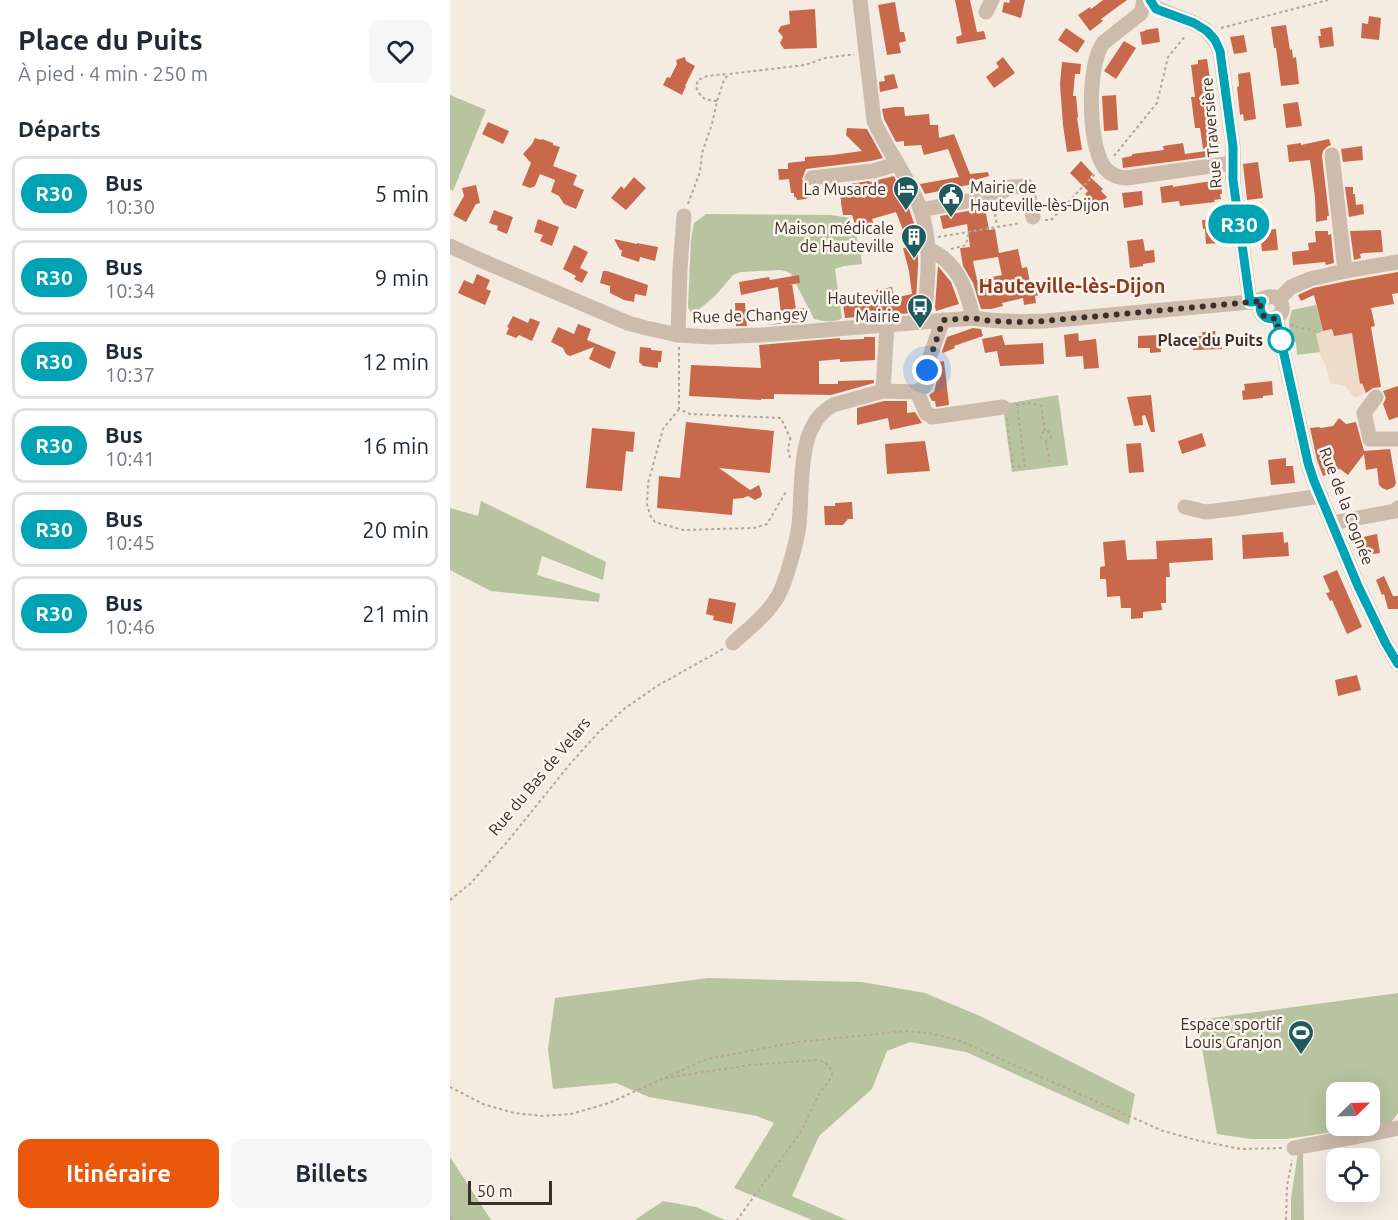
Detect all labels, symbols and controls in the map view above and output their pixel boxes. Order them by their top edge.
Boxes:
button: heart [369,20,432,83]
text: Place du Puits [18,24,203,55]
text: À pied · 4 min · 250 m [18,62,208,85]
street label: Rue Traversière [1197,77,1225,189]
text: Départs [18,116,101,141]
text: Bus [105,170,143,195]
hotel icon: La Musarde [891,174,921,212]
place label: Mairie de Hauteville-lès-Dijon [970,178,1109,214]
place label: La Musarde [804,180,886,198]
text: R30 [35,181,73,205]
text: 5 min [375,181,429,206]
public building icon: Mairie de Hauteville-lès-Dijon [936,181,966,219]
text: 10:30 [105,195,155,218]
line badge: R30 [1204,204,1274,244]
text: R30 [1220,212,1258,236]
place label: Maison médicale de Hauteville [774,219,894,255]
building icon: Maison médicale de Hauteville [899,222,929,260]
text: Bus [105,254,143,279]
text: R30 [35,265,73,289]
text: 9 min [375,265,429,290]
district label: Hauteville-lès-Dijon [979,274,1165,297]
text: 10:34 [105,279,155,302]
place label: Hauteville Mairie [827,289,900,325]
bus stop icon: Hauteville Mairie [905,292,935,330]
street label: Rue de Changey [692,304,808,326]
marker: Place du Puits [1268,327,1294,353]
place label: Place du Puits [1157,331,1263,349]
text: Bus [105,338,143,363]
text: R30 [35,349,73,373]
text: 12 min [362,349,429,374]
your location [912,355,942,385]
text: 10:37 [105,363,155,386]
text: Bus [105,422,143,447]
text: R30 [35,433,73,457]
text: 16 min [362,433,429,458]
street label: Rue de la Cognée [1316,445,1378,567]
text: 10:41 [105,447,155,470]
text: Bus [105,506,143,531]
text: R30 [35,517,73,541]
text: 20 min [362,517,429,542]
text: 10:45 [105,531,155,554]
text: Bus [105,590,143,615]
text: R30 [35,601,73,625]
text: 21 min [362,601,429,626]
text: 10:46 [105,615,155,638]
street label: Rue du Bas de Velars [484,713,594,839]
place label: Espace sportif Louis Granjon [1181,1015,1283,1051]
sports icon: Espace sportif Louis Granjon [1286,1018,1316,1056]
north arrow [1326,1082,1380,1136]
map controls [1326,1082,1380,1202]
button: Itinéraire [18,1139,219,1208]
button: Billets [231,1139,432,1208]
button: locate [1326,1148,1380,1202]
scale bar [468,1178,552,1206]
text: 50 m [477,1182,513,1200]

